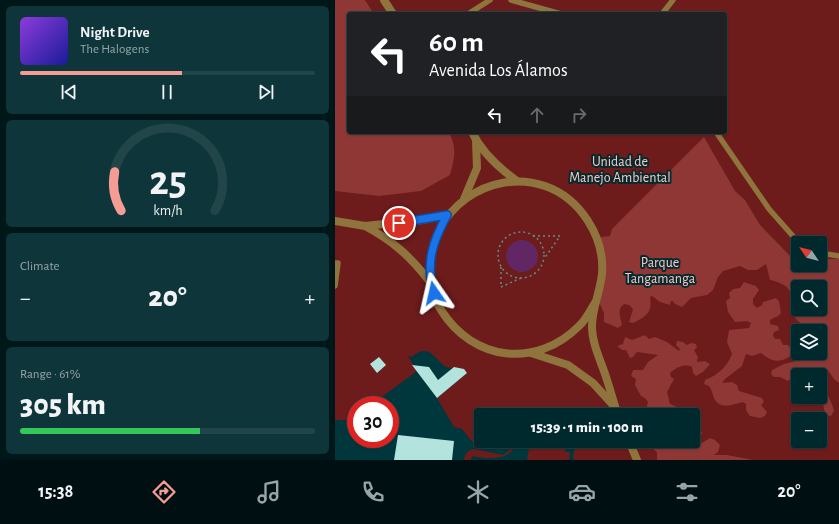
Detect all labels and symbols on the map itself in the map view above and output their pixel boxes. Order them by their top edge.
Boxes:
park label: Unidad de Manejo Ambiental [569,155,671,185]
pin [382,206,416,240]
north arrow [791,236,827,272]
park label: Parque Tangamanga [625,256,696,286]
position arrow [413,272,455,314]
speed limit sign: 30 [347,396,399,448]

